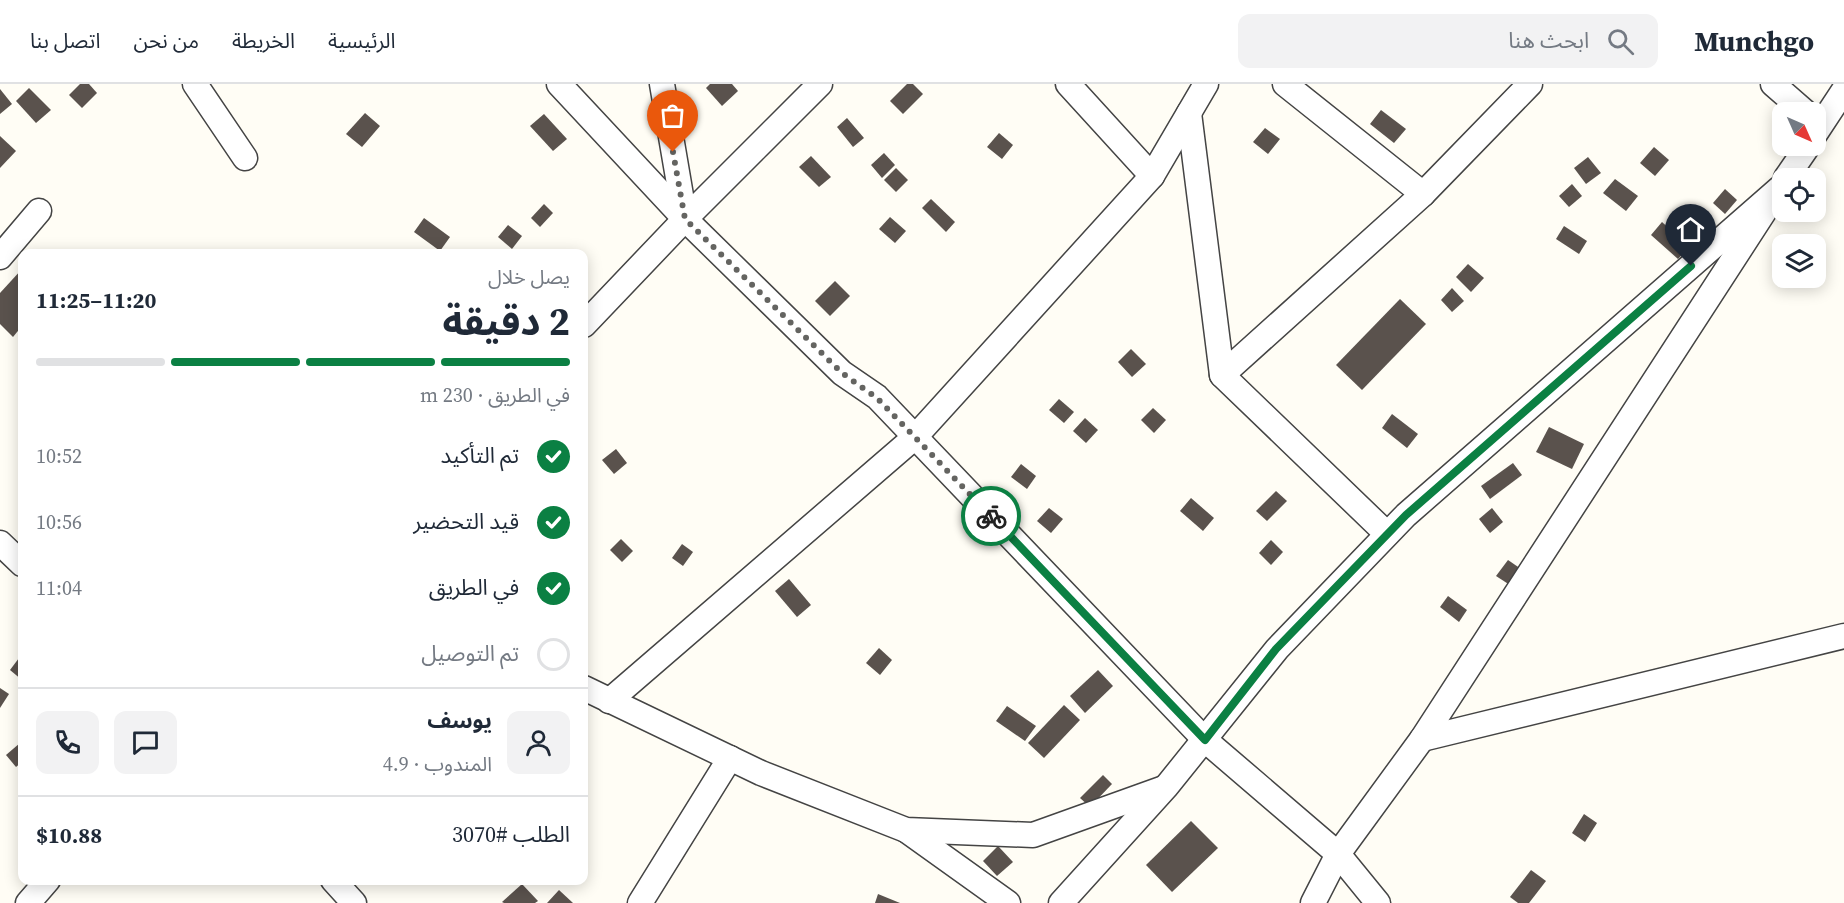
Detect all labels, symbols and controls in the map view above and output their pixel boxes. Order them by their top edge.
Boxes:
search box [1238,14,1658,68]
text: Munchgo [1694,22,1814,60]
text: ابحث هنا [1508,25,1589,55]
icon: search [1604,25,1637,58]
text: اتصل بنا [30,26,100,55]
text: من نحن [133,26,199,55]
text: الخريطة [232,26,295,55]
text: الرئيسية [328,26,395,55]
pin [647,90,698,152]
icon: bag [656,99,689,132]
north arrow [1772,102,1826,156]
map controls [1772,102,1826,288]
button: locate [1772,168,1826,222]
pin [1665,204,1716,266]
icon: home [1674,213,1707,246]
button: layers [1772,234,1826,288]
text: يصل خلال [488,263,570,291]
text: 11:20–11:25 [36,285,156,315]
text: 2 دقيقة [442,295,570,348]
text: في الطريق · 230 m [420,381,570,409]
text: تم التأكيد [440,440,519,470]
icon: check [537,440,570,473]
text: 10:52 [36,442,82,470]
courier [961,486,1021,546]
icon: bike [975,500,1008,533]
text: قيد التحضير [413,506,519,536]
icon: check [537,506,570,539]
text: 10:56 [36,508,82,536]
text: في الطريق [429,572,519,602]
icon: check [537,572,570,605]
text: 11:04 [36,574,82,602]
text: تم التوصيل [421,638,519,668]
text: يوسف [427,705,492,735]
button: phone [36,711,99,774]
button: chat [114,711,177,774]
button: person [507,711,570,774]
text: المندوب · 4.9 [383,750,492,778]
text: الطلب #3070 [452,819,570,849]
text: $10.88 [36,820,102,850]

